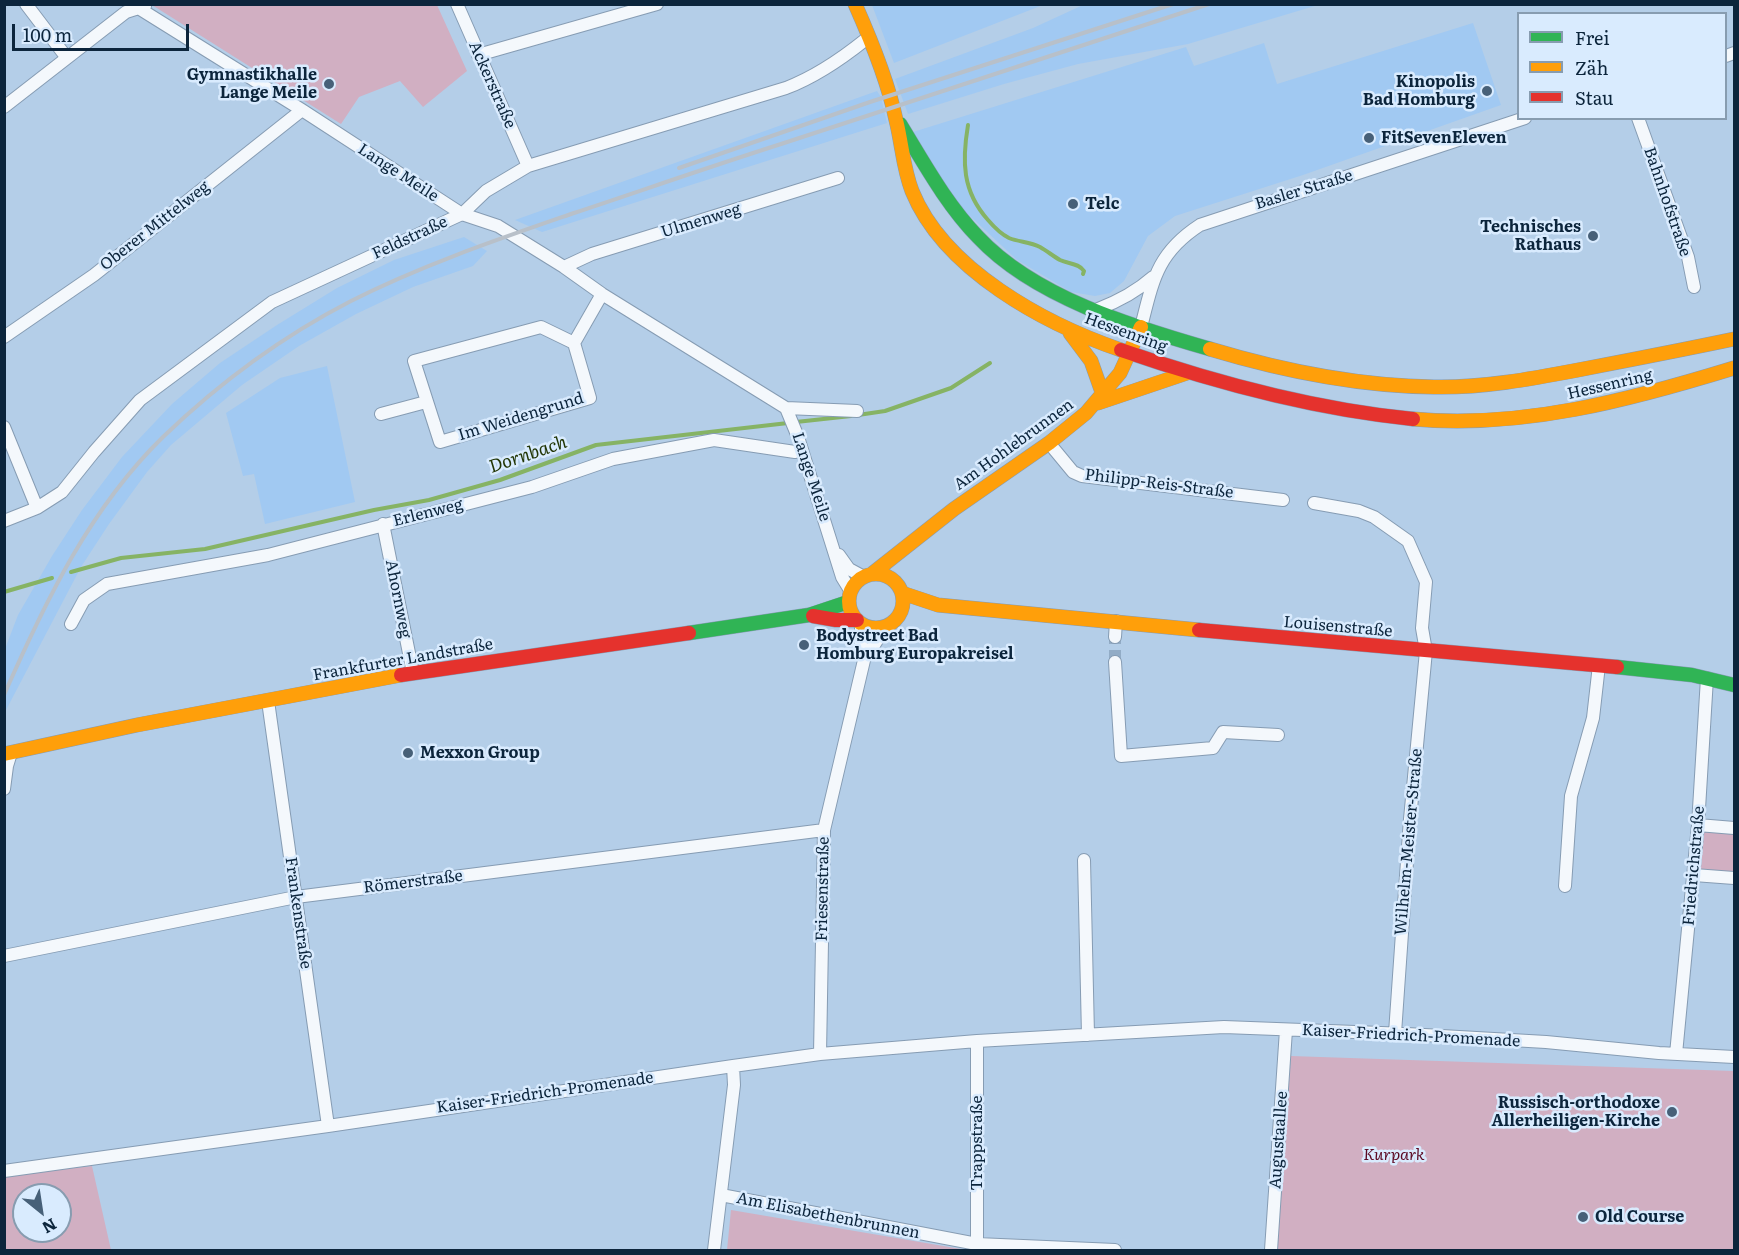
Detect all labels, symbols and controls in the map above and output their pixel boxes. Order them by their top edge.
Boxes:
scale bar [15,12,192,50]
legend [1517,12,1727,120]
text: 100 m [23,21,72,48]
text: Frei [1575,24,1609,51]
street label: Ackerstraße [464,38,520,132]
text: Zäh [1575,54,1608,81]
place label: Gymnastikhalle Lange Meile [187,65,317,103]
place label: Kinopolis Bad Homburg [1363,72,1475,110]
marker: Gymnastikhalle Lange Meile [322,77,336,91]
marker: Kinopolis Bad Homburg [1480,84,1494,98]
text: Stau [1575,84,1613,111]
place label: FitSevenEleven [1381,128,1507,148]
marker: FitSevenEleven [1362,131,1376,145]
street label: Lange Meile [354,140,442,206]
street label: Bahnhofstraße [1639,145,1695,259]
street label: Basler Straße [1253,166,1355,214]
street label: Oberer Mittelweg [96,177,214,275]
place label: Telc [1085,194,1119,214]
marker: Telc [1066,197,1080,211]
street label: Ulmenweg [659,200,743,242]
street label: Feldstraße [369,212,451,264]
place label: Technisches Rathaus [1480,217,1581,255]
marker: Technisches Rathaus [1586,229,1600,243]
street label: Hessenring [1082,309,1170,357]
street label: Hessenring [1566,366,1654,404]
street label: Im Weidengrund [456,389,586,445]
street label: Am Hohlebrunnen [950,395,1078,495]
street label: Lange Meile [788,430,834,524]
water label: Dornbach [486,432,570,478]
street label: Philipp-Reis-Straße [1084,465,1234,503]
street label: Erlenweg [391,495,465,531]
street label: Ahornweg [381,558,415,640]
street label: Louisenstraße [1283,613,1393,641]
place label: Bodystreet Bad Homburg Europakreisel [816,626,1014,664]
street label: Frankfurter Landstraße [311,635,495,685]
marker: Bodystreet Bad Homburg Europakreisel [797,638,811,652]
place label: Mexxon Group [420,743,540,763]
marker: Mexxon Group [401,746,415,760]
street label: Wilhelm-Meister-Straße [1391,748,1427,936]
street label: Friedrichstraße [1679,805,1709,927]
street label: Friesenstraße [812,836,834,942]
street label: Frankenstraße [281,856,315,970]
street label: Römerstraße [362,866,464,898]
street label: Kaiser-Friedrich-Promenade [1301,1021,1521,1051]
street label: Kaiser-Friedrich-Promenade [435,1068,655,1118]
street label: Augustaallee [1266,1090,1292,1190]
place label: Russisch-orthodoxe Allerheiligen-Kirche [1491,1093,1660,1131]
street label: Trappstraße [967,1095,987,1191]
marker: Russisch-orthodoxe Allerheiligen-Kirche [1665,1105,1679,1119]
park label: Kurpark [1363,1145,1425,1165]
north arrow [12,1183,72,1243]
street label: Am Elisabethenbrunnen [735,1189,921,1243]
place label: Old Course [1595,1207,1684,1227]
marker: Old Course [1576,1210,1590,1224]
text: N [38,1213,62,1241]

